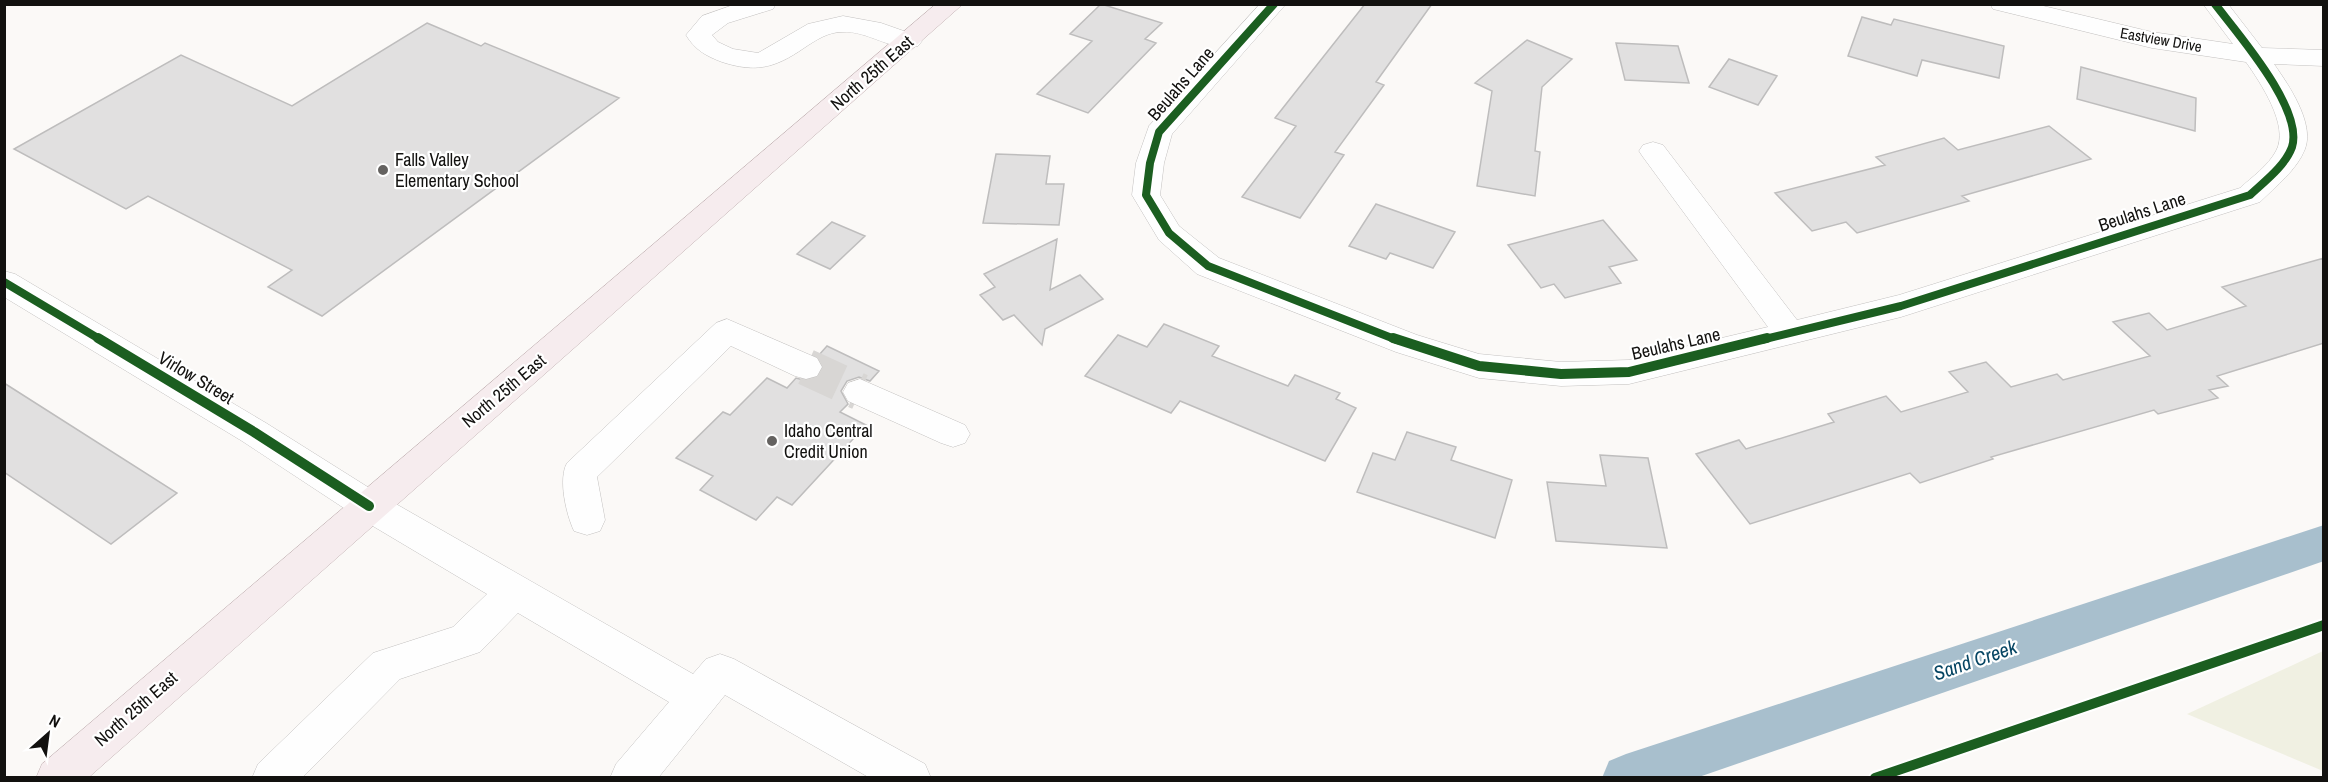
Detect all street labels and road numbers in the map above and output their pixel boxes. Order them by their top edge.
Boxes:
street label: Eastview Drive [2119,22,2204,57]
street label: North 25th East [825,30,919,116]
street label: Beulahs Lane [1142,41,1220,126]
street label: Beulahs Lane [2095,186,2189,237]
street label: Beulahs Lane [1629,321,1723,366]
street label: Virlow Street [154,345,239,410]
street label: North 25th East [456,348,551,433]
street label: North 25th East [89,666,183,752]

